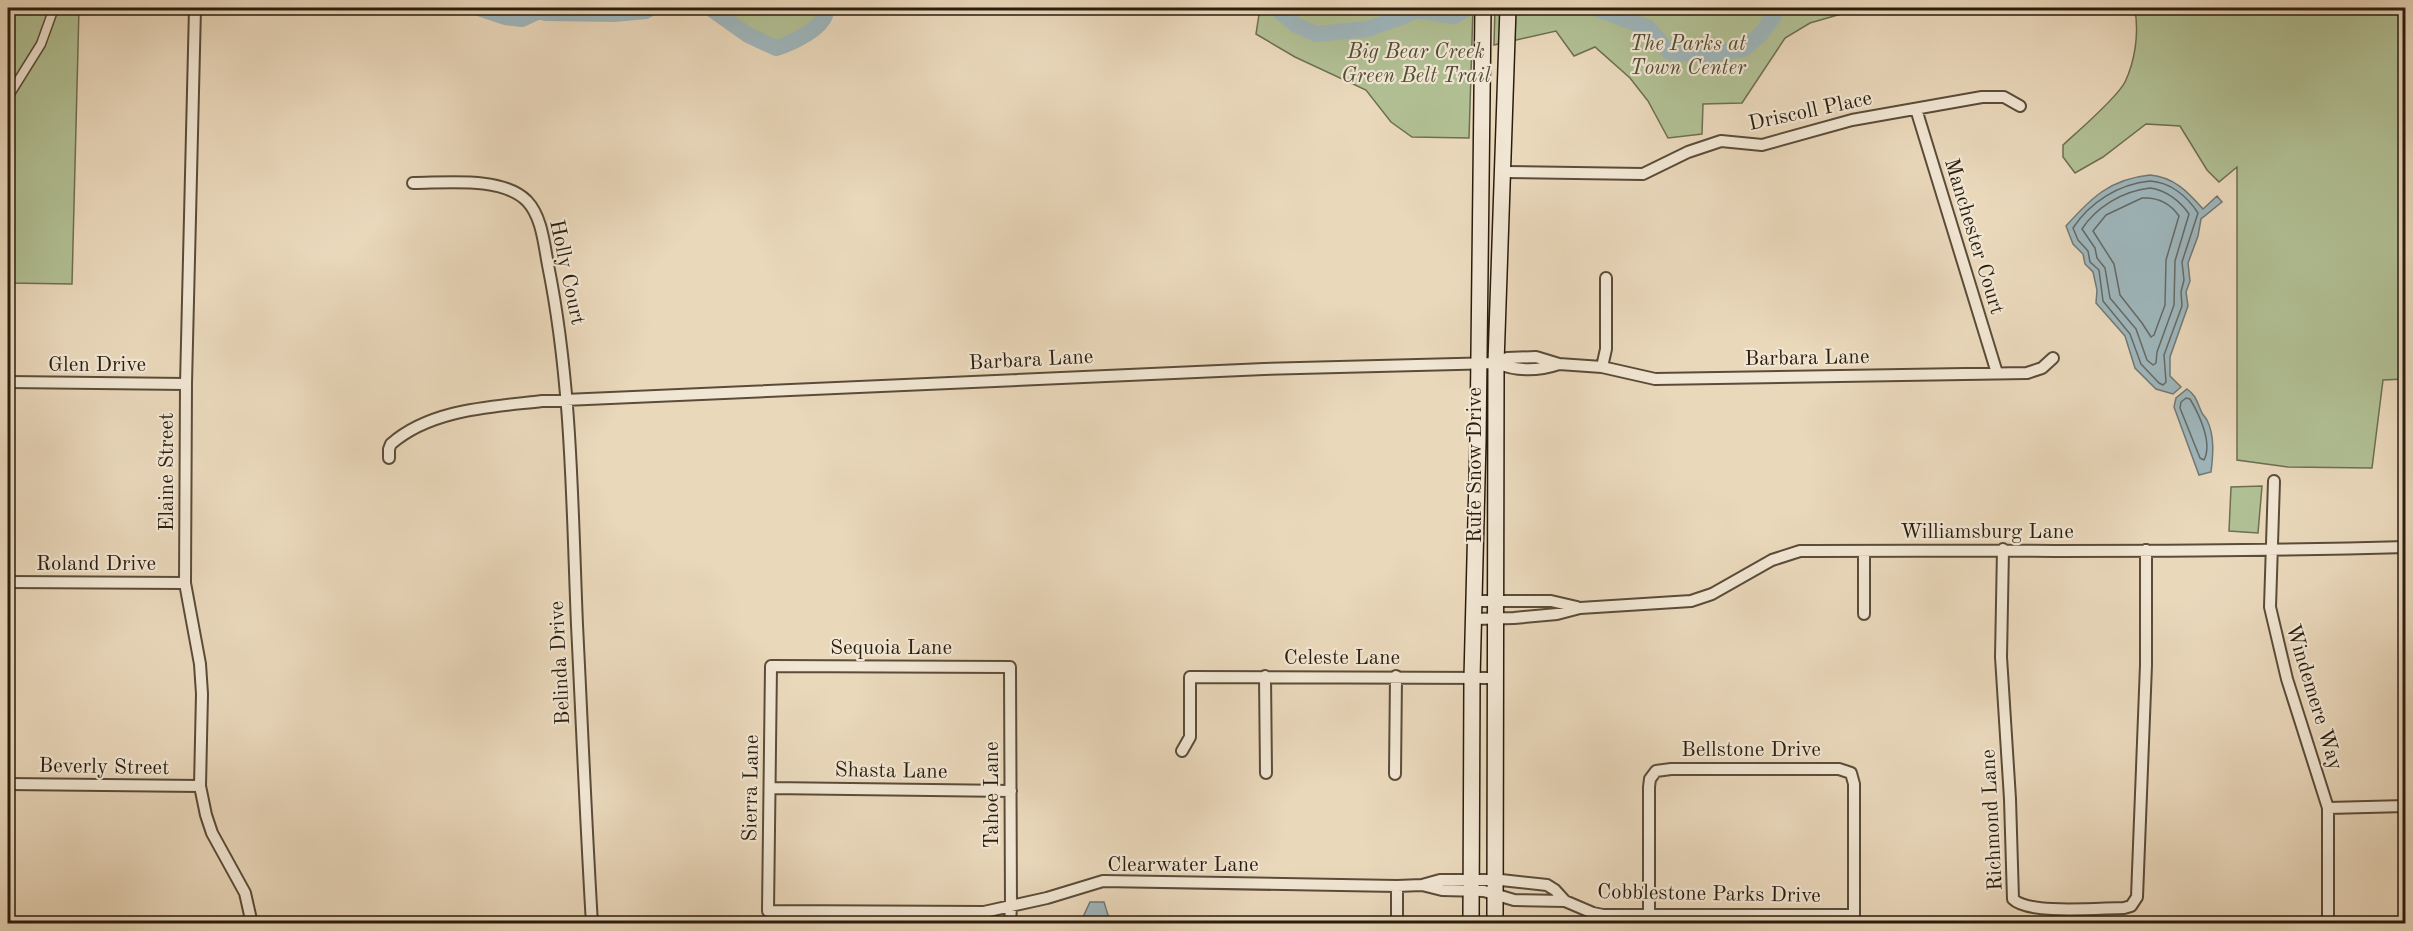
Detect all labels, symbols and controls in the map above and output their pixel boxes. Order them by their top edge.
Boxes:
park label: The Parks at Town Center [1630,34,1747,79]
park label: Big Bear Creek Green Belt Trail [1341,42,1491,87]
street label: Driscoll Place [1747,88,1874,135]
street label: Manchester Court [1940,156,2007,317]
street label: Holly Court [545,218,588,327]
street label: Barbara Lane [968,347,1094,374]
street label: Barbara Lane [1744,347,1870,370]
street label: Glen Drive [48,355,146,376]
street label: Rufe Snow Drive [1465,387,1486,543]
street label: Elaine Street [157,413,178,531]
street label: Williamsburg Lane [1900,522,2074,543]
street label: Roland Drive [36,554,156,575]
street label: Belinda Drive [547,600,574,726]
street label: Windemere Way [2281,622,2346,773]
street label: Sequoia Lane [830,638,952,659]
street label: Celeste Lane [1284,648,1400,669]
street label: Sierra Lane [740,734,763,842]
street label: Bellstone Drive [1681,740,1821,761]
street label: Tahoe Lane [982,741,1003,849]
street label: Richmond Lane [1978,748,2007,891]
street label: Beverly Street [38,756,170,779]
street label: Shasta Lane [834,760,948,783]
street label: Clearwater Lane [1107,855,1259,876]
street label: Cobblestone Parks Drive [1597,882,1821,907]

